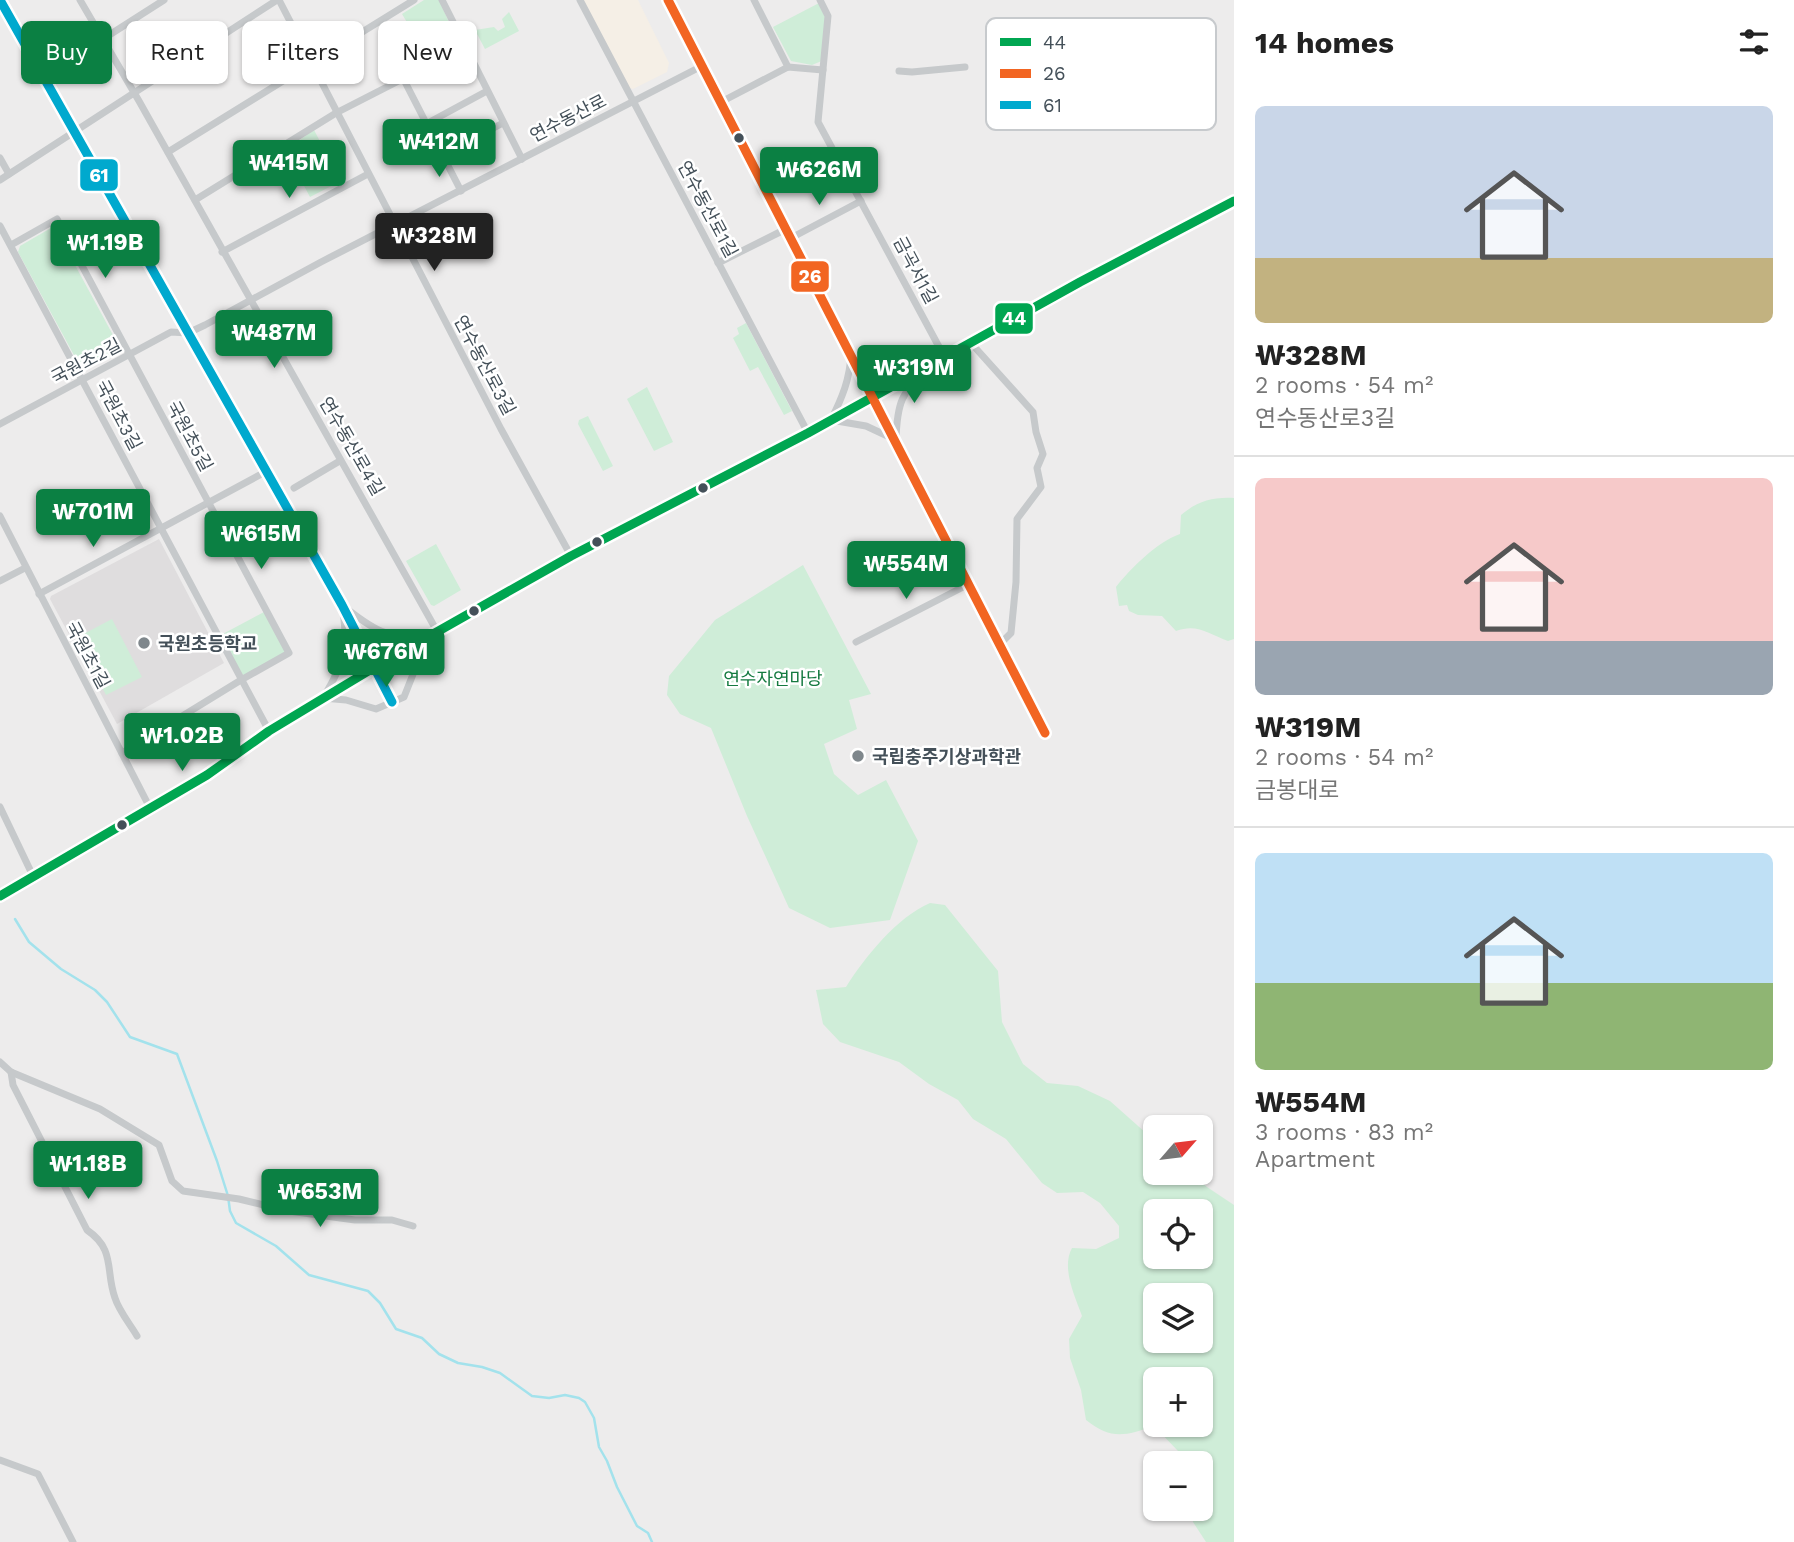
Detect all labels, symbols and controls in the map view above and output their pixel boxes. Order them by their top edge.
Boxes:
legend [986,18,1216,130]
chip: Buy [21,21,112,84]
chip: Rent [126,21,228,84]
chip: Filters [242,21,364,84]
chip: New [378,21,477,84]
icon: filters [1735,23,1773,61]
text: 14 homes [1255,25,1394,60]
text: 44 [1043,31,1066,54]
text: 26 [1043,62,1066,85]
street label: 연수동산로 [526,90,610,146]
text: 61 [1043,94,1062,117]
pin: ₩412M [390,120,488,179]
text: ₩412M [399,128,479,155]
unlabelled marker [732,131,746,145]
pin: ₩415M [240,140,338,200]
pin: ₩626M [770,148,868,207]
text: ₩415M [249,149,329,176]
icon: home [1451,152,1577,278]
text: ₩626M [776,156,862,183]
street label: 연수동산로1길 [674,157,742,261]
line badge: 61 [79,158,119,192]
text: 61 [89,164,109,187]
pin: ₩328M [385,214,483,273]
pin: ₩1.19B [48,220,162,280]
text: ₩328M [391,222,477,249]
text: ₩1.19B [66,229,144,256]
street label: 금곡서1길 [890,233,942,307]
line badge: 26 [790,260,830,293]
text: 26 [798,265,822,288]
line badge: 44 [994,302,1034,335]
text: 44 [1002,307,1026,330]
pin: ₩487M [225,310,323,370]
street label: 연수동산로3길 [450,312,520,418]
text: ₩487M [231,319,317,346]
street label: 국원초2길 [47,334,125,388]
text: ₩328M [1255,337,1367,372]
pin: ₩319M [865,346,963,405]
text: ₩319M [873,354,955,381]
text: 2 rooms · 54 m² [1255,372,1433,399]
street label: 국원초3길 [92,376,146,454]
street label: 연수동산로4길 [315,393,389,499]
street label: 국원초5길 [163,397,217,475]
text: 연수동산로3길 [1255,405,1395,432]
unlabelled marker [696,481,710,495]
pin: ₩701M [44,490,142,549]
text: ₩701M [52,498,134,525]
pin: ₩615M [212,512,310,571]
text: ₩615M [221,520,301,547]
icon: home [1451,524,1577,650]
unlabelled marker [590,535,604,549]
pin: ₩554M [857,542,955,601]
text: ₩554M [863,550,949,577]
unlabelled marker [467,604,481,618]
street label: 국원초1길 [62,618,114,692]
pin: ₩676M [337,630,435,689]
place label: 국원초등학교 [158,633,257,654]
marker: 국원초등학교 [136,635,152,651]
text: ₩676M [343,638,429,665]
park label: 연수자연마당 [723,668,823,689]
text: ₩319M [1255,709,1361,744]
pin: ₩1.02B [125,714,239,773]
text: ₩1.02B [140,722,224,749]
text: 2 rooms · 54 m² [1255,744,1433,771]
place label: 국립충주기상과학관 [872,746,1021,767]
marker: 국립충주기상과학관 [850,748,866,764]
text: 금봉대로 [1255,777,1340,804]
unlabelled marker [115,818,129,832]
icon: home [1451,898,1577,1024]
text: ₩554M [1255,1084,1367,1119]
north arrow [1143,1115,1213,1185]
map controls [1143,1115,1213,1521]
text: 3 rooms · 83 m² [1255,1119,1433,1146]
pin: ₩1.18B [31,1142,145,1201]
text: Apartment [1255,1146,1375,1173]
text: ₩1.18B [49,1150,127,1177]
pin: ₩653M [271,1170,369,1229]
text: ₩653M [277,1178,363,1205]
button: locate [1143,1199,1213,1269]
button: layers [1143,1283,1213,1353]
button: + [1143,1367,1213,1437]
button: − [1143,1451,1213,1521]

